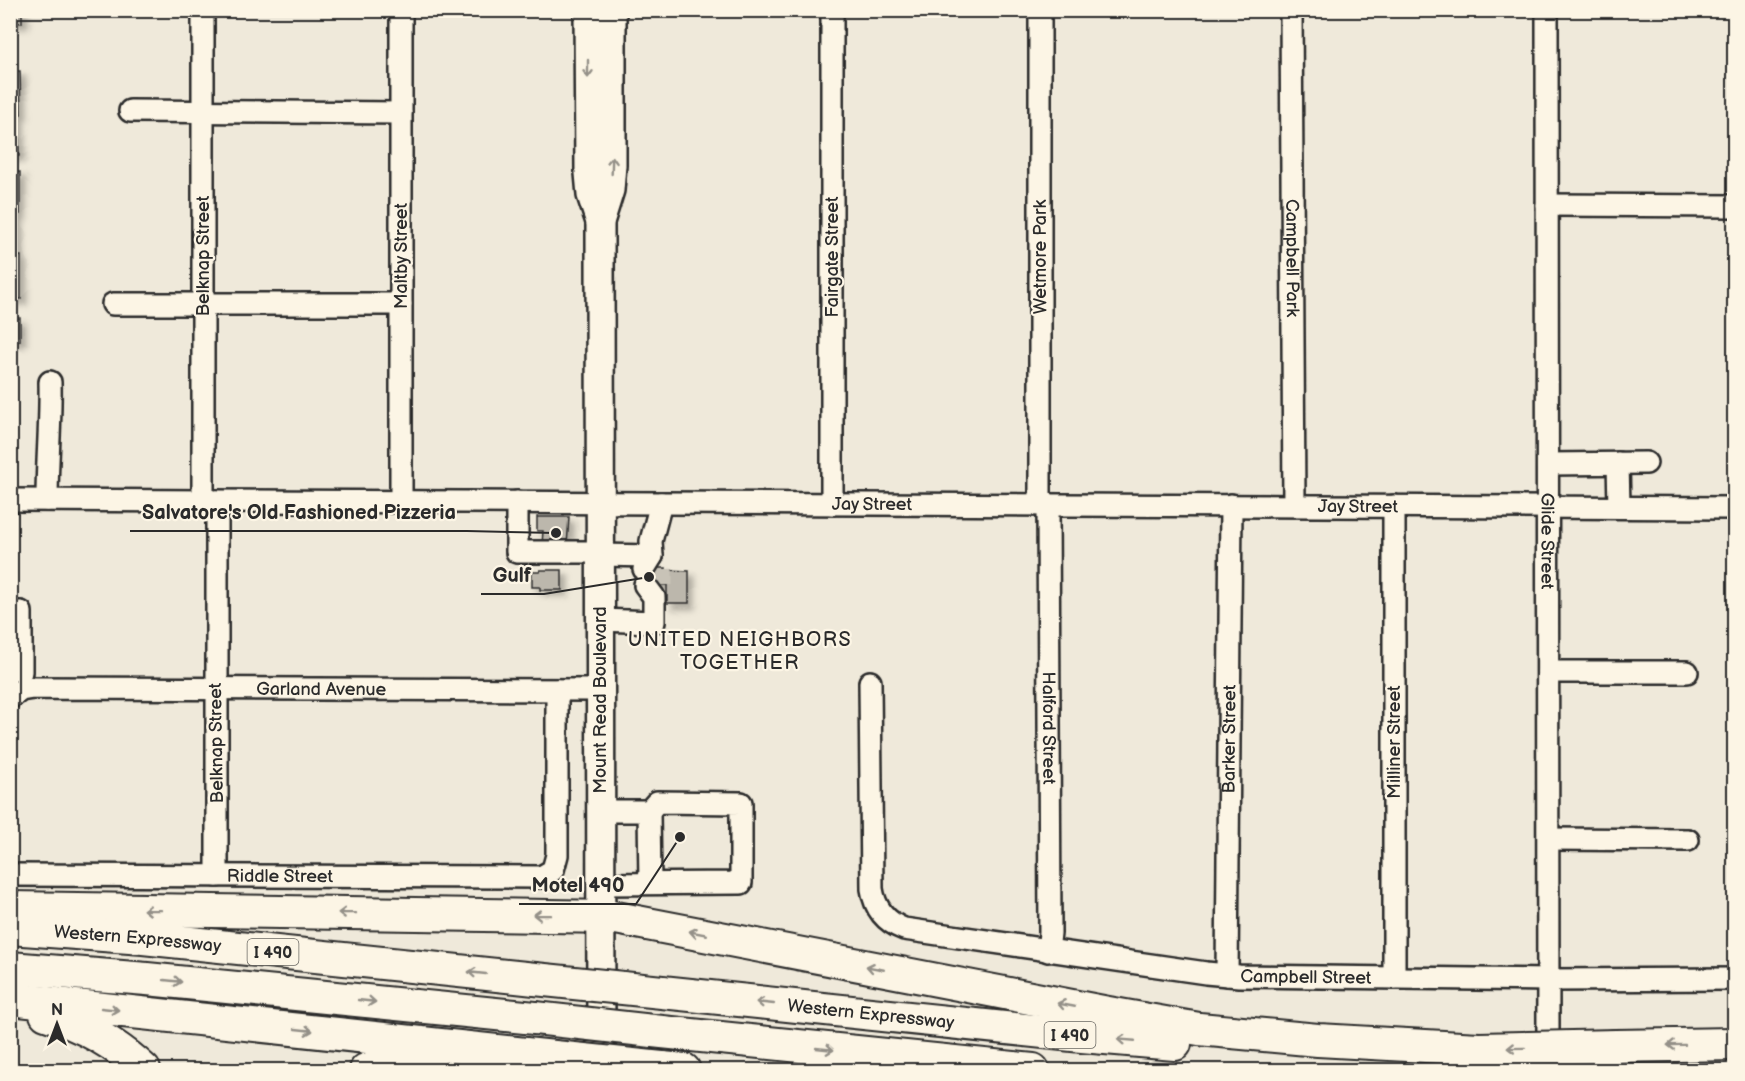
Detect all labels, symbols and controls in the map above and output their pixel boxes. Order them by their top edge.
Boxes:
one-way arrow [582,58,594,78]
one-way arrow [606,156,617,176]
street label: Belknap Street [193,195,214,316]
street label: Fairgate Street [822,196,843,317]
street label: Campbell Park [1281,199,1303,317]
street label: Wetmore Park [1030,200,1051,314]
street label: Maltby Street [391,203,412,309]
callout: Salvatore's Old Fashioned Pizzeria [130,493,467,531]
street label: Glide Street [1536,493,1558,590]
street label: Jay Street [832,494,913,515]
street label: Jay Street [1318,496,1399,517]
text: Salvatore's Old Fashioned Pizzeria [142,501,456,525]
callout: Gulf [481,556,544,594]
text: Gulf [493,564,532,588]
street label: Mount Read Boulevard [590,607,611,793]
district label: UNITED NEIGHBORS TOGETHER [628,628,852,675]
street label: Halford Street [1038,671,1059,785]
street label: Garland Avenue [256,679,387,700]
street label: Belknap Street [205,682,228,803]
street label: Barker Street [1219,684,1240,793]
street label: Milliner Street [1384,685,1405,799]
street label: Riddle Street [227,866,334,887]
callout: Motel 490 [519,866,636,904]
text: Motel 490 [532,874,624,898]
one-way arrow [143,904,163,916]
one-way arrow [338,907,358,918]
one-way arrow [533,909,553,921]
street label: Western Expressway [53,921,223,957]
one-way arrow [688,927,708,938]
road number: I 490 [248,939,298,965]
one-way arrow [865,962,885,973]
street label: Campbell Street [1240,966,1372,989]
one-way arrow [468,967,488,978]
one-way arrow [163,976,183,987]
north arrow [27,994,87,1054]
street label: Western Expressway [786,995,956,1034]
one-way arrow [357,996,377,1007]
one-way arrow [756,997,776,1008]
one-way arrow [1057,999,1076,1010]
text: N [51,1001,63,1020]
one-way arrow [100,1004,120,1015]
road number: I 490 [1044,1022,1096,1048]
one-way arrow [294,1025,314,1036]
one-way arrow [1117,1034,1137,1045]
one-way arrow [1667,1039,1687,1051]
one-way arrow [1506,1042,1526,1054]
one-way arrow [814,1044,834,1055]

